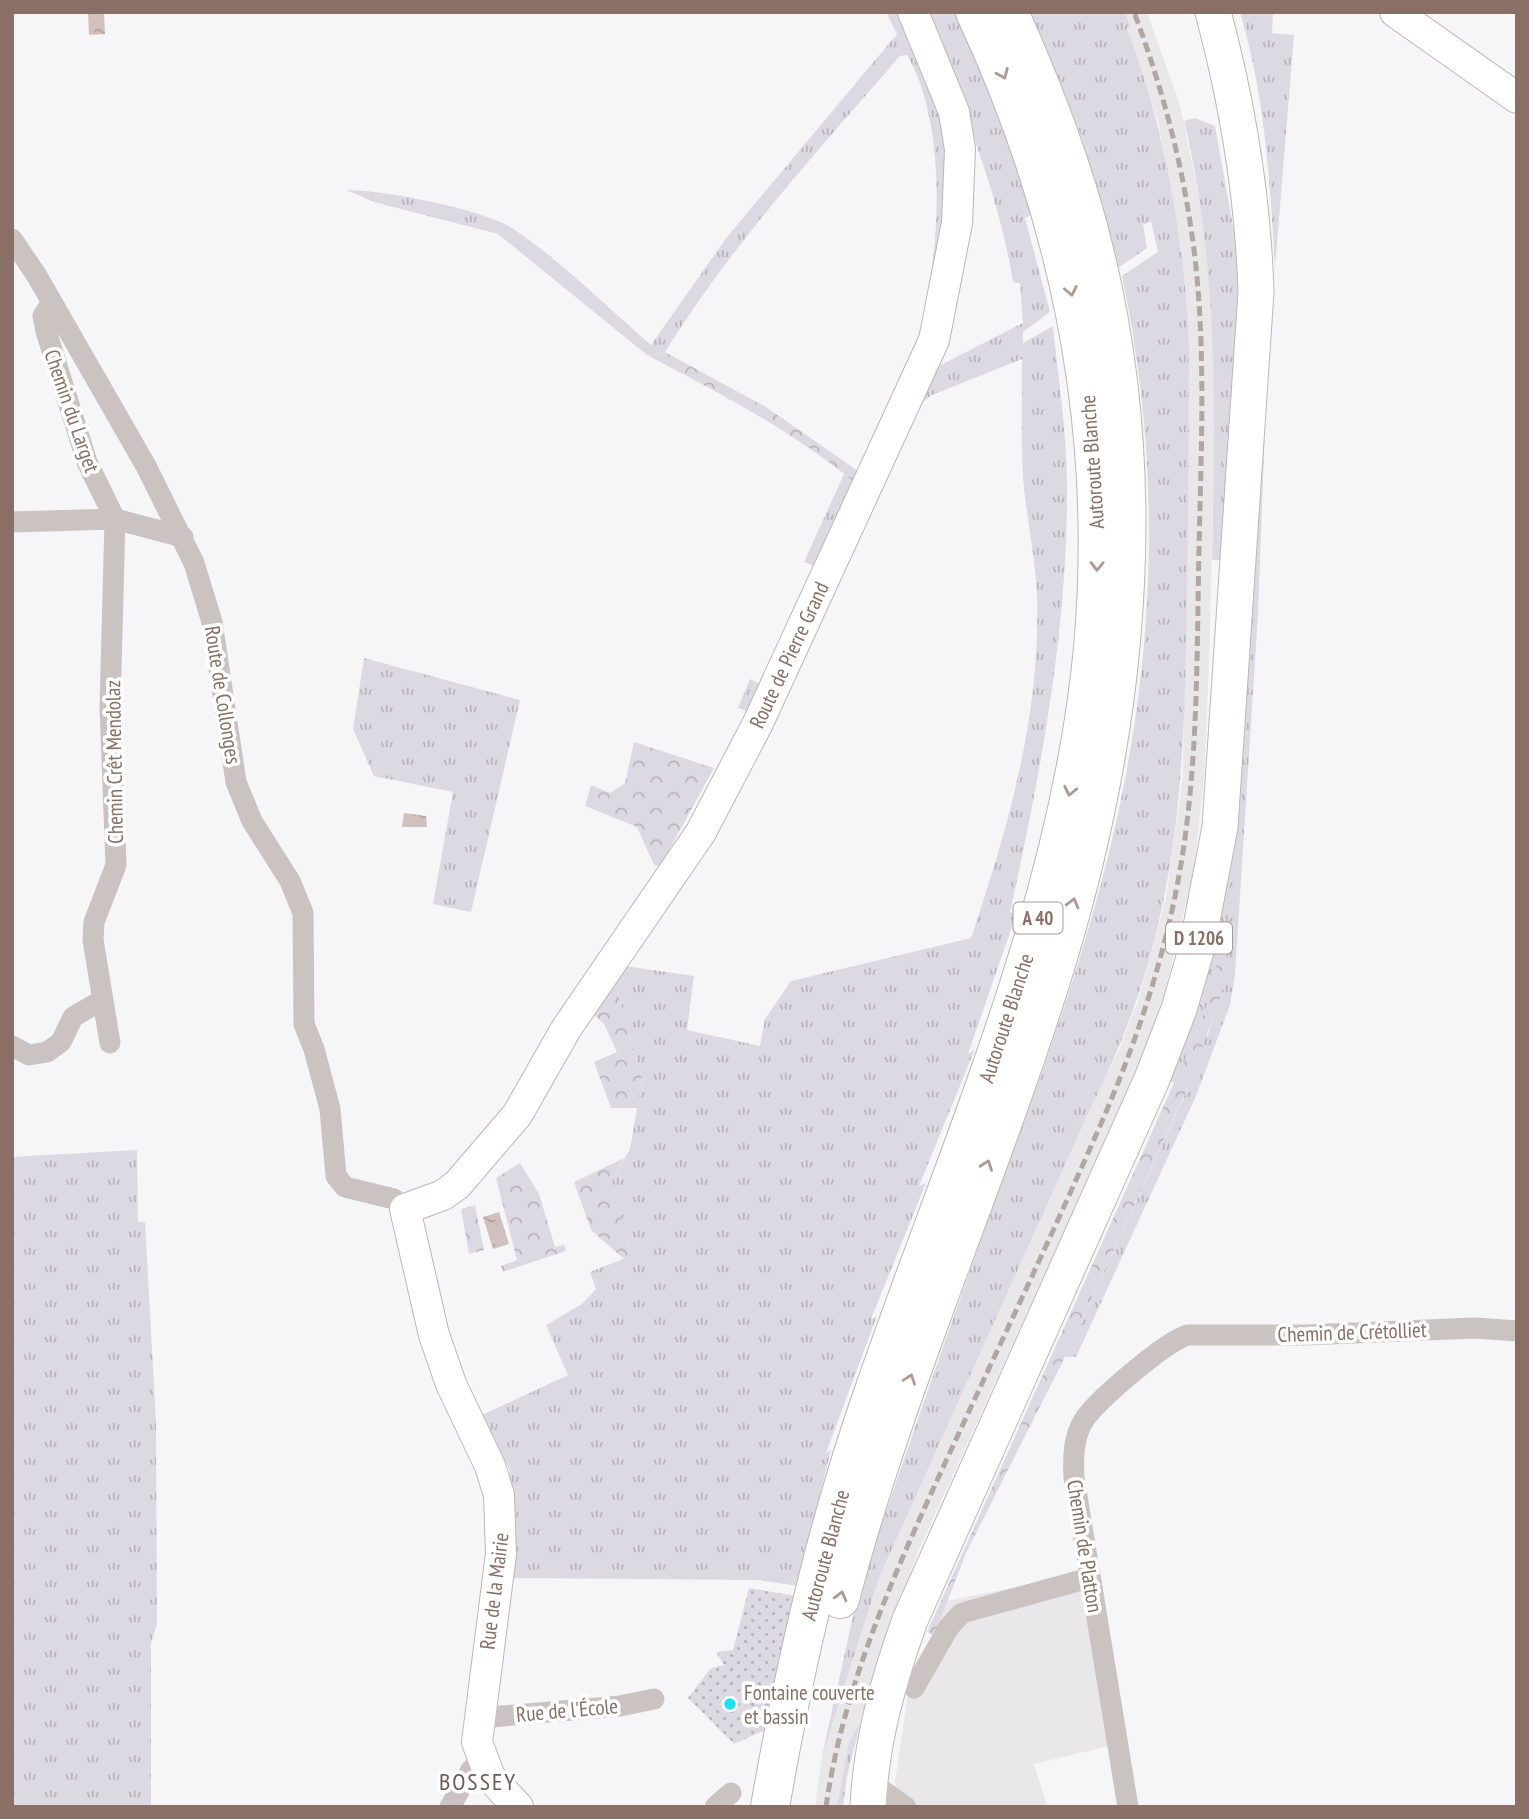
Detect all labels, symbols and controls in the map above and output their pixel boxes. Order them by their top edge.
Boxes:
one-way arrow [995,68,1009,80]
one-way arrow [1063,285,1078,297]
street label: Chemin du Larget [38,346,106,476]
street label: Autoroute Blanche [1074,394,1110,530]
one-way arrow [1089,561,1105,571]
street label: Route de Pierre Grand [743,577,835,733]
street label: Route de Collonges [199,624,247,766]
street label: Chemin Crêt Mendolaz [99,680,129,844]
one-way arrow [1063,785,1078,797]
one-way arrow [1065,897,1079,909]
road number: A 40 [1014,902,1062,934]
road number: D 1206 [1166,922,1232,954]
street label: Autoroute Blanche [972,950,1040,1086]
one-way arrow [979,1160,993,1172]
street label: Chemin de Crétolliet [1277,1316,1427,1348]
one-way arrow [902,1374,916,1386]
street label: Chemin de Platton [1061,1478,1109,1614]
street label: Autoroute Blanche [795,1487,855,1623]
street label: Rue de la Mairie [473,1531,515,1651]
one-way arrow [832,1590,847,1602]
place label: Fontaine couverte et bassin [744,1679,875,1730]
street label: Rue de l'École [515,1692,619,1728]
marker: Fontaine couverte et bassin [722,1696,738,1712]
district label: BOSSEY [439,1766,517,1797]

